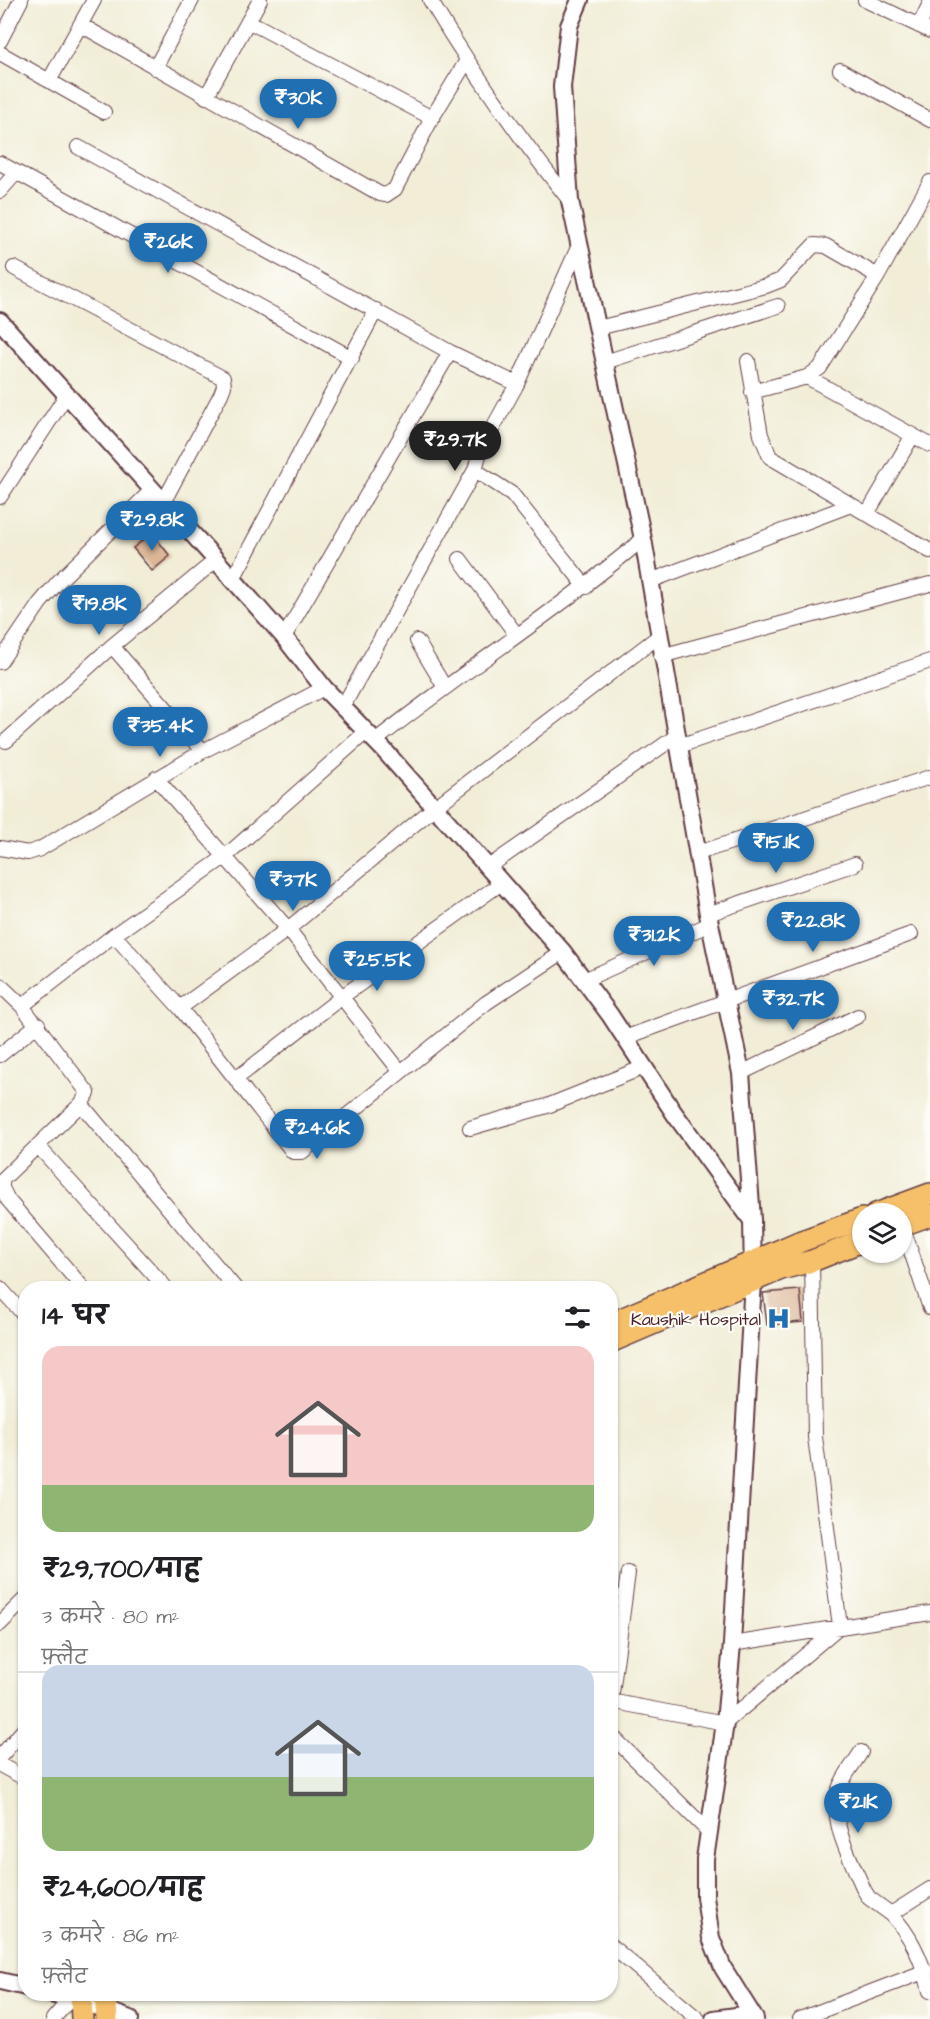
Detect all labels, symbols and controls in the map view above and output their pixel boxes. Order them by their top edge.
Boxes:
pin: ₹30K [262,79,334,130]
text: ₹30K [274,84,322,112]
pin: ₹26K [132,223,204,274]
text: ₹26K [143,228,193,256]
pin: ₹29.7K [406,421,504,472]
text: ₹29.7K [423,426,487,454]
pin: ₹29.8K [103,501,201,552]
text: ₹29.8K [120,506,184,534]
pin: ₹19.8K [50,585,148,636]
text: ₹19.8K [71,590,127,618]
pin: ₹35.4K [111,707,209,758]
text: ₹35.4K [127,712,193,740]
pin: ₹15.1K [727,823,825,874]
text: ₹15.1K [752,828,800,856]
pin: ₹37K [257,861,329,912]
text: ₹37K [269,866,317,894]
pin: ₹22.8K [764,902,862,953]
text: ₹22.8K [781,907,845,935]
pin: ₹31.2K [605,916,703,967]
text: ₹31.2K [628,921,680,949]
pin: ₹25.5K [328,941,426,992]
text: ₹25.5K [343,946,411,974]
pin: ₹32.7K [744,980,842,1031]
text: ₹32.7K [762,985,824,1013]
pin: ₹24.6K [268,1109,366,1160]
text: ₹24.6K [284,1114,350,1142]
map controls [852,1203,912,1263]
button: layers [852,1203,912,1263]
text: 14 घर [42,1298,108,1334]
icon: filters [561,1301,594,1334]
hospital icon: Kaushik Hospital [766,1306,792,1332]
place label: Kaushik Hospital [631,1307,761,1332]
icon: home [264,1385,372,1493]
text: ₹29,700/माह [42,1551,200,1587]
text: 3 कमरे · 80 m² [42,1603,179,1631]
text: फ़्लैट [42,1644,88,1672]
icon: home [264,1704,372,1812]
pin: ₹21K [822,1783,894,1834]
text: ₹21K [838,1788,878,1816]
text: ₹24,600/माह [42,1870,204,1906]
text: 3 कमरे · 86 m² [42,1922,179,1950]
text: फ़्लैट [42,1963,88,1991]

